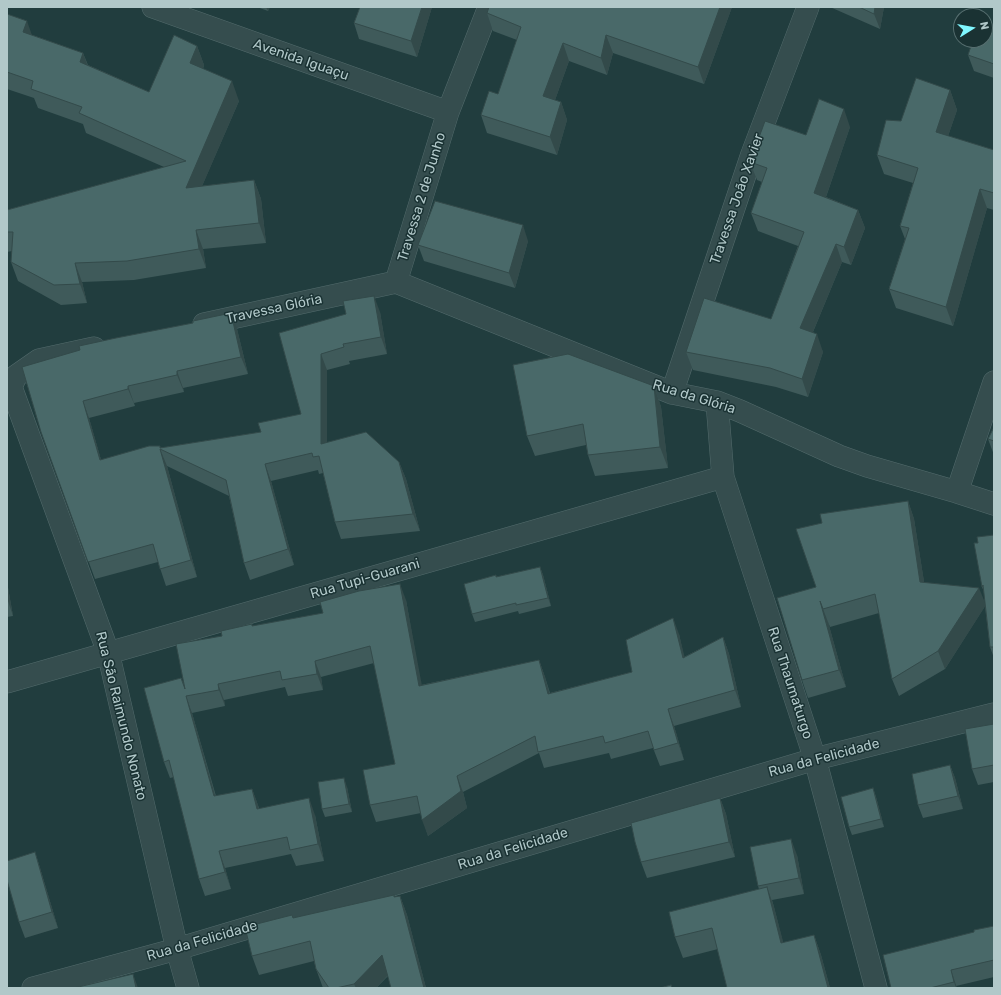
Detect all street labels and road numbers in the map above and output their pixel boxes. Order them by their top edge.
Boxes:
street label: Avenida Iguaçu [251,36,351,84]
street label: Travessa 2 de Junho [394,130,450,264]
street label: Travessa João Xavier [707,131,767,267]
street label: Travessa Glória [224,291,324,327]
street label: Rua da Glória [651,376,737,418]
street label: Rua Tupi-Guarani [308,555,422,603]
street label: Rua Thaumaturgo [764,625,816,741]
street label: Rua São Raimundo Nonato [92,630,150,802]
street label: Rua da Felicidade [767,735,881,781]
street label: Rua da Felicidade [456,824,570,874]
street label: Rua da Felicidade [145,917,259,965]

